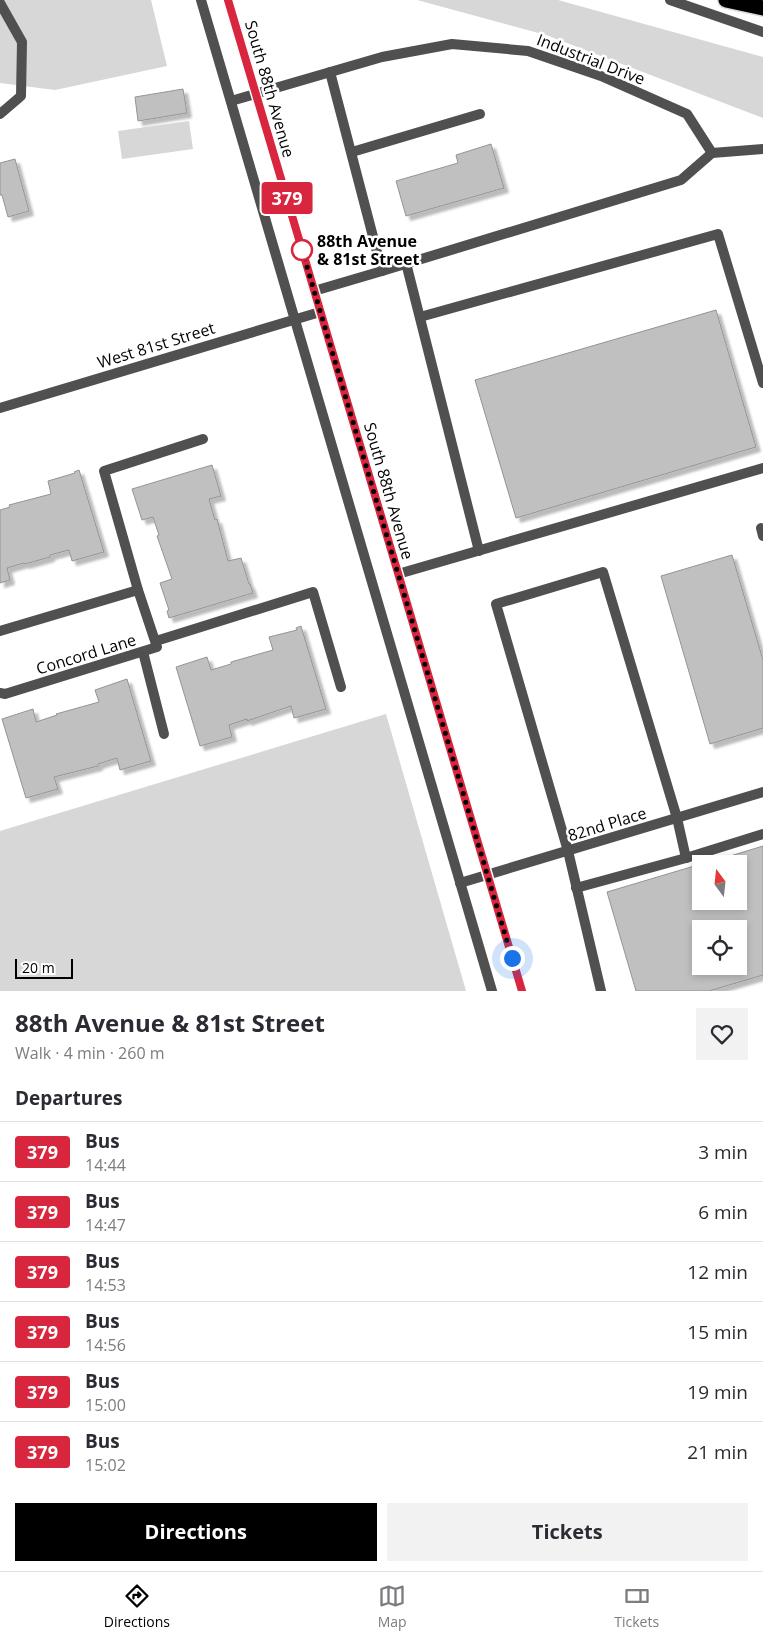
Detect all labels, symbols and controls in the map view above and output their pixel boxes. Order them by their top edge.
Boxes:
street label: South 88th Avenue [240,18,300,160]
street label: Industrial Drive [534,28,648,90]
line badge: 379 [258,182,316,214]
text: 379 [272,186,302,210]
place label: 88th Avenue & 81st Street [317,230,419,270]
marker: 88th Avenue & 81st Street [291,239,313,261]
street label: West 81st Street [95,317,218,373]
street label: South 88th Avenue [359,420,419,562]
street label: Concord Lane [33,628,139,680]
street label: 82nd Place [565,802,649,846]
north arrow [692,855,748,910]
map controls [692,855,747,975]
button: locate [692,920,747,975]
your location [500,946,525,971]
scale bar [15,956,72,979]
text: 20 m [22,958,55,977]
text: 88th Avenue & 81st Street [15,1006,325,1039]
button: heart [696,1008,748,1060]
text: Walk · 4 min · 260 m [15,1042,165,1064]
text: Departures [15,1085,122,1111]
text: Bus [85,1128,120,1154]
text: 3 min [698,1139,748,1165]
text: 379 [27,1140,58,1164]
text: 14:44 [85,1154,126,1176]
text: Bus [85,1188,120,1214]
text: 6 min [698,1199,748,1225]
text: 379 [27,1200,58,1224]
text: 14:47 [85,1214,126,1236]
text: Bus [85,1248,120,1274]
text: 12 min [687,1259,748,1285]
text: 379 [27,1260,58,1284]
text: 14:53 [85,1274,126,1296]
text: Bus [85,1308,120,1334]
text: 15 min [687,1319,748,1345]
text: 379 [27,1320,58,1344]
text: 14:56 [85,1334,126,1356]
text: Bus [85,1368,120,1394]
text: 19 min [687,1379,748,1405]
text: 379 [27,1380,58,1404]
text: 15:00 [85,1394,126,1416]
text: Bus [85,1428,120,1454]
text: 21 min [687,1439,748,1465]
text: 379 [27,1440,58,1464]
text: 15:02 [85,1454,126,1476]
button: Directions [15,1503,377,1561]
button: Tickets [387,1503,748,1561]
tab: Directions [104,1582,170,1631]
tab: Map [378,1582,407,1631]
tab: Tickets [614,1582,659,1631]

